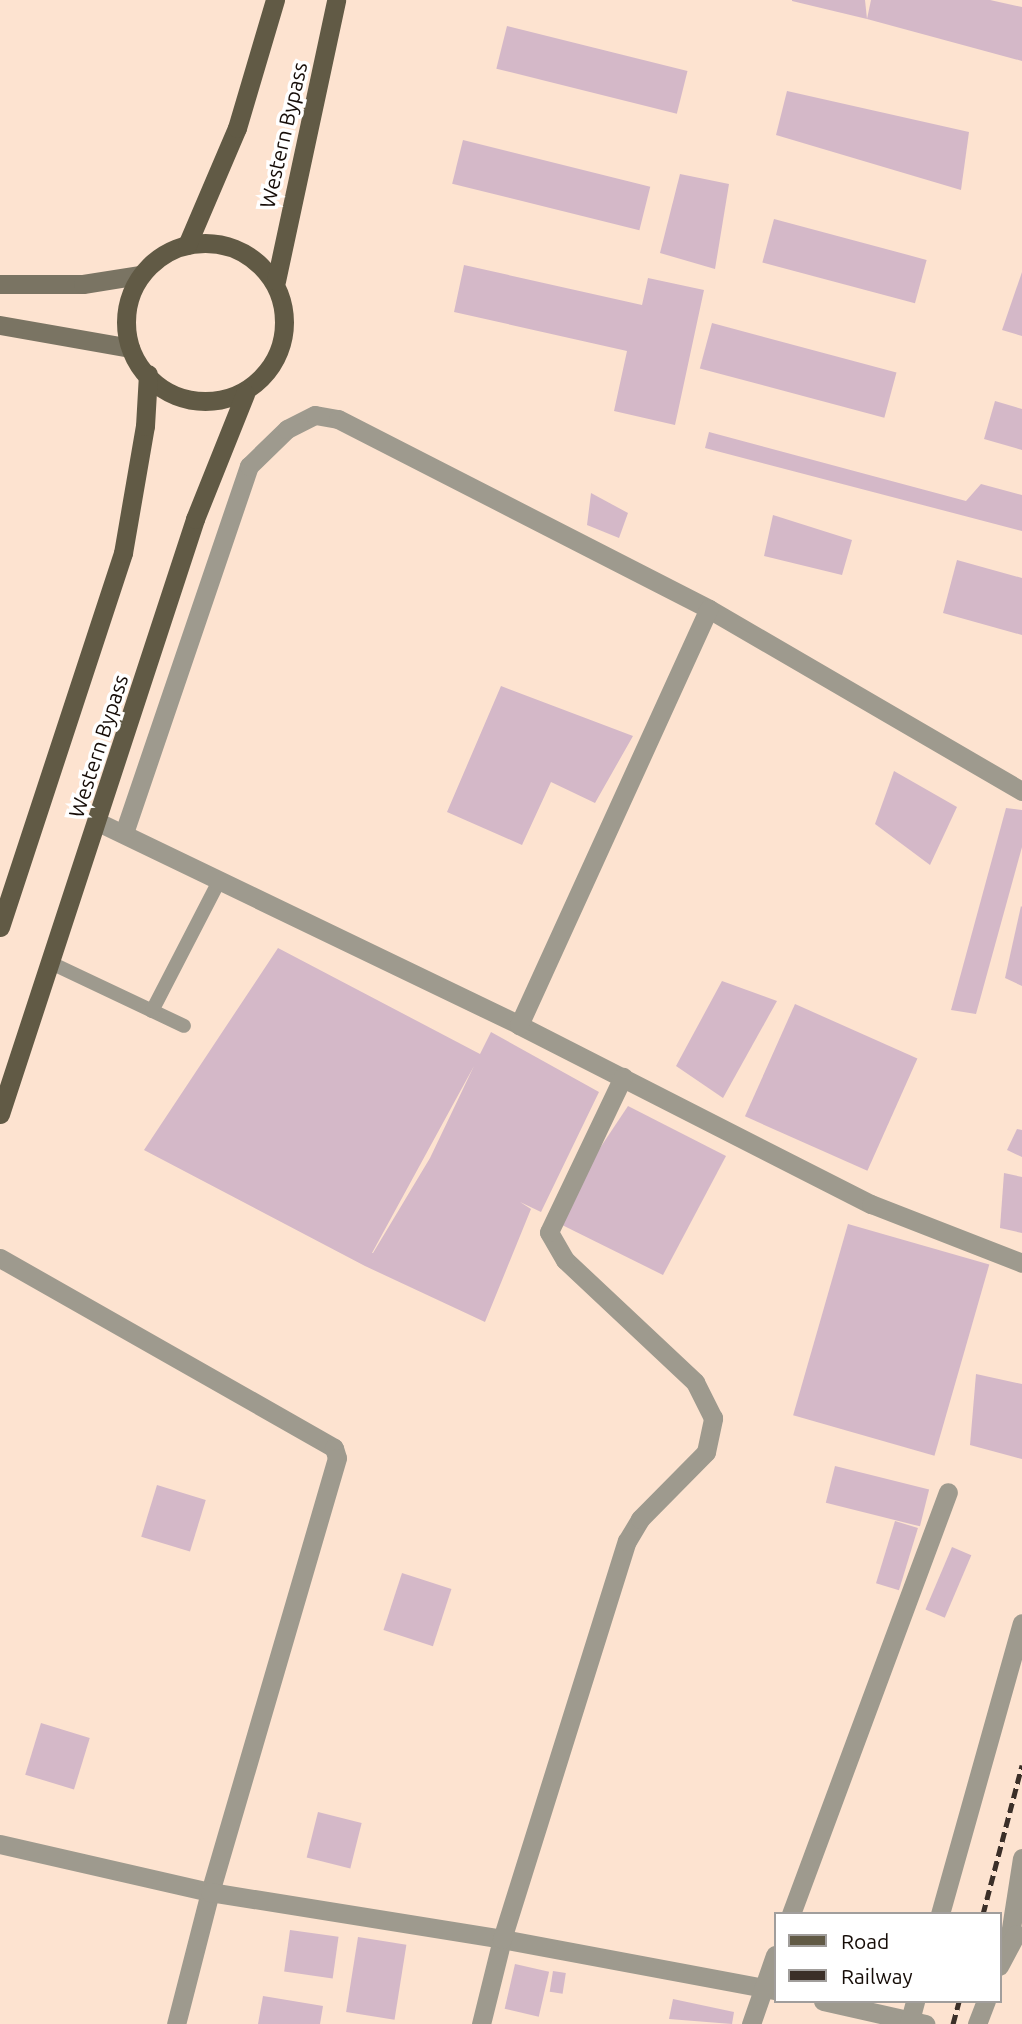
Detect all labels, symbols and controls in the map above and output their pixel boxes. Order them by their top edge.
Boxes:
street label: Western Bypass [254,60,312,210]
street label: Western Bypass [63,671,133,821]
legend [774,1912,1001,2003]
text: Road [841,1929,889,1953]
text: Railway [841,1964,913,1988]

